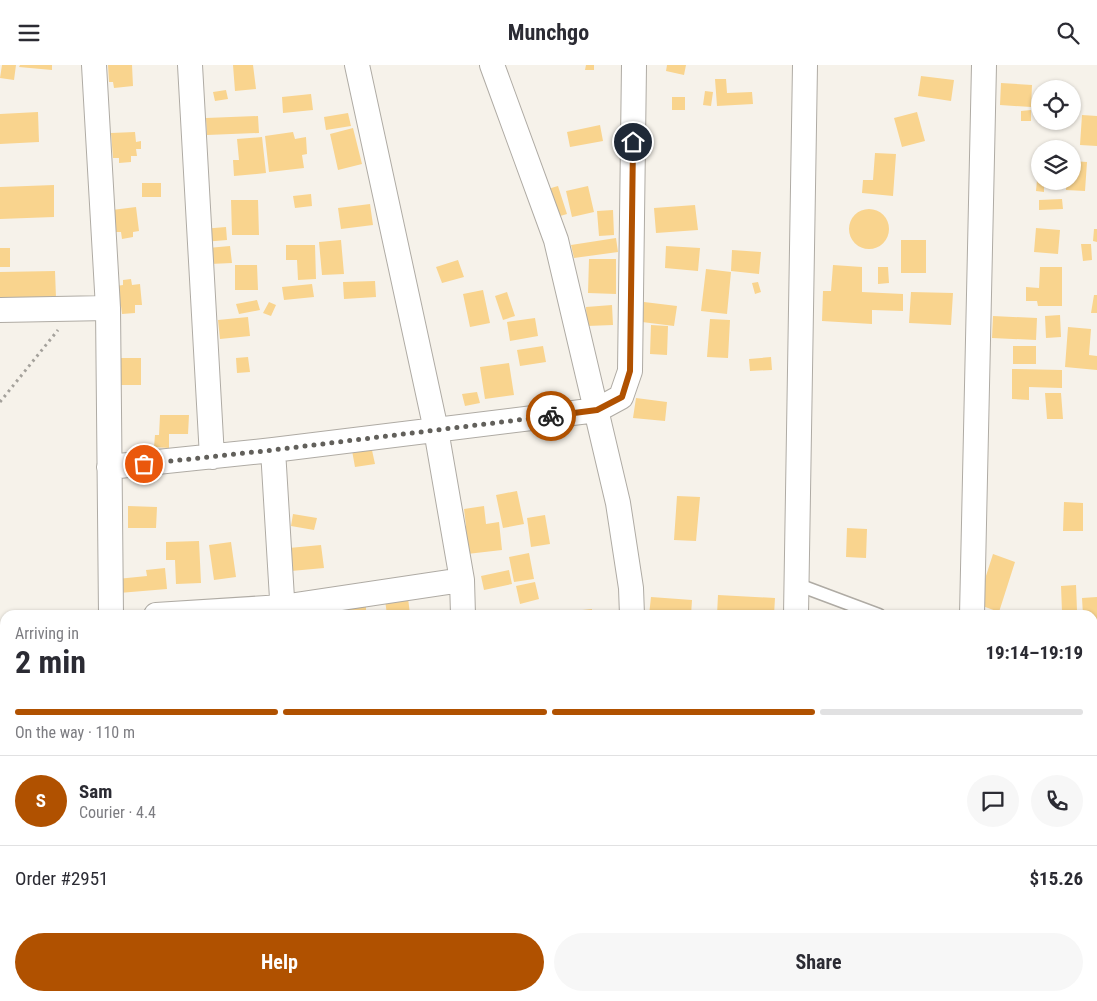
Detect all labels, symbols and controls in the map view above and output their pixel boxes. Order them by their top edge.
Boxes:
icon: menu [15,19,43,47]
icon: search [1054,19,1082,47]
text: Munchgo [508,20,589,45]
map controls [1031,80,1081,190]
button: locate [1031,80,1081,130]
pin [612,121,654,163]
icon: home [619,128,647,156]
button: layers [1031,140,1081,190]
courier [526,391,576,441]
icon: bike [537,402,565,430]
pin [123,443,165,485]
icon: bag [130,450,158,478]
text: Arriving in [15,624,79,643]
text: 19:14–19:19 [985,641,1083,664]
text: 2 min [15,643,86,681]
text: On the way · 110 m [15,723,135,742]
button: chat [967,775,1019,827]
button: phone [1031,775,1083,827]
text: Sam [79,780,112,803]
text: S [36,789,46,812]
text: Courier · 4.4 [79,803,156,822]
text: Order #2951 [15,867,108,890]
text: $15.26 [1029,867,1083,890]
button: Help [15,933,544,991]
button: Share [554,933,1083,991]

